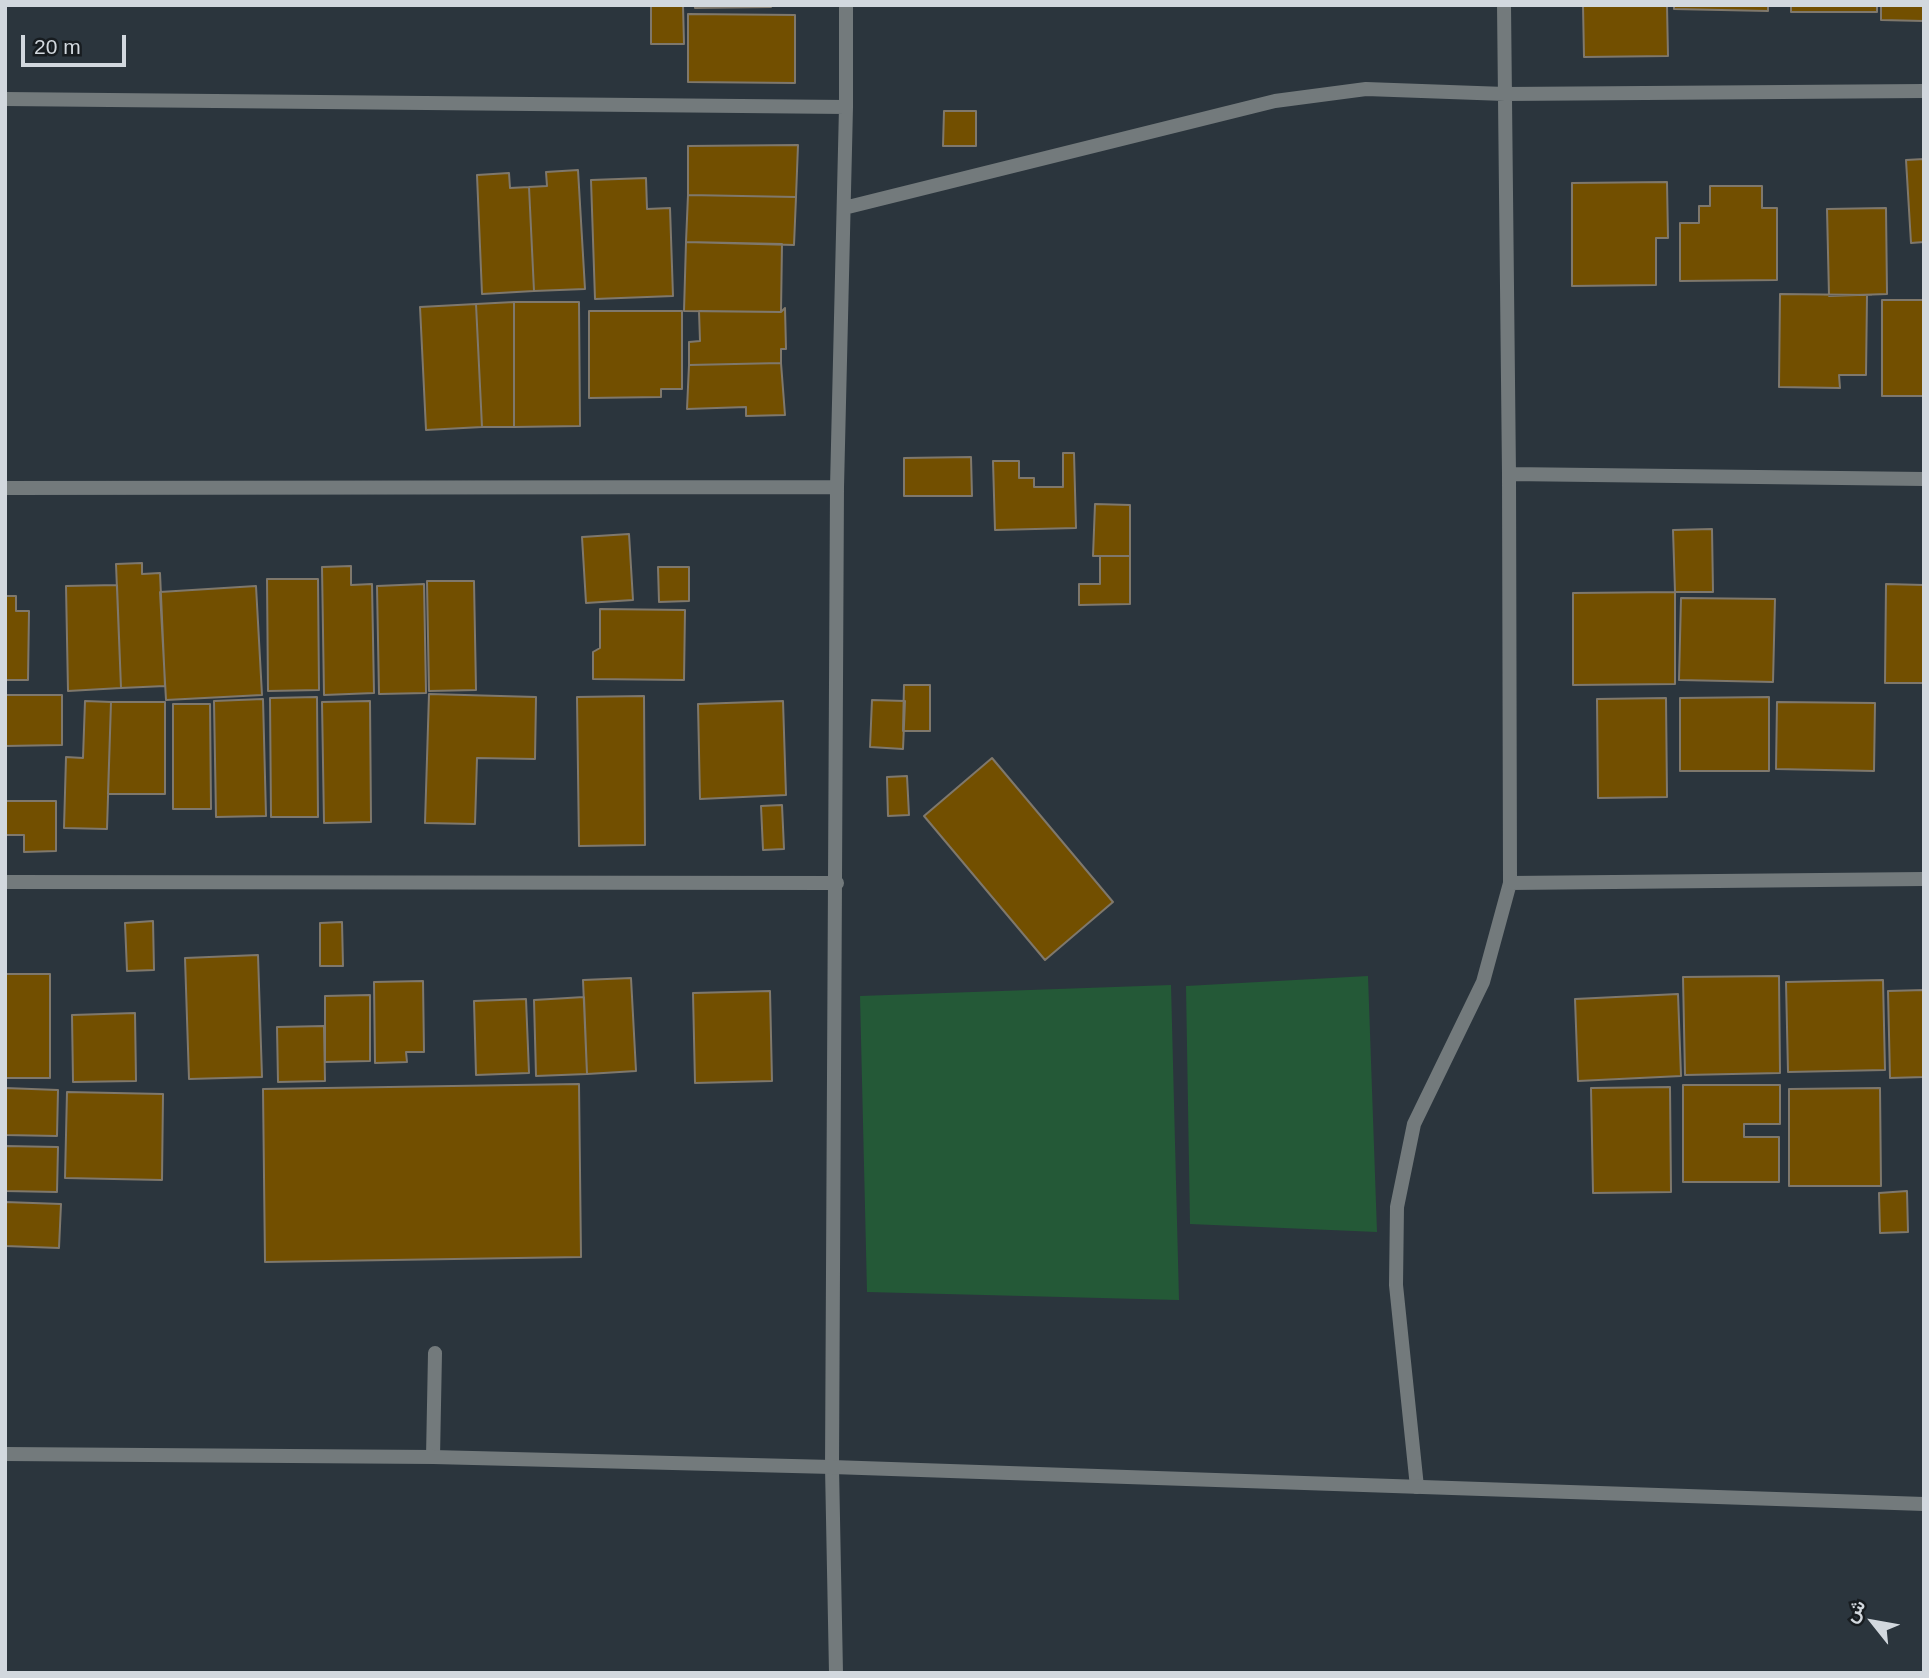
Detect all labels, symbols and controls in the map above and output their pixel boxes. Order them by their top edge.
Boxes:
scale bar [24,21,130,65]
text: 20 m [34,35,81,58]
north arrow [1838,1587,1908,1657]
text: ش [1840,1596,1869,1626]

